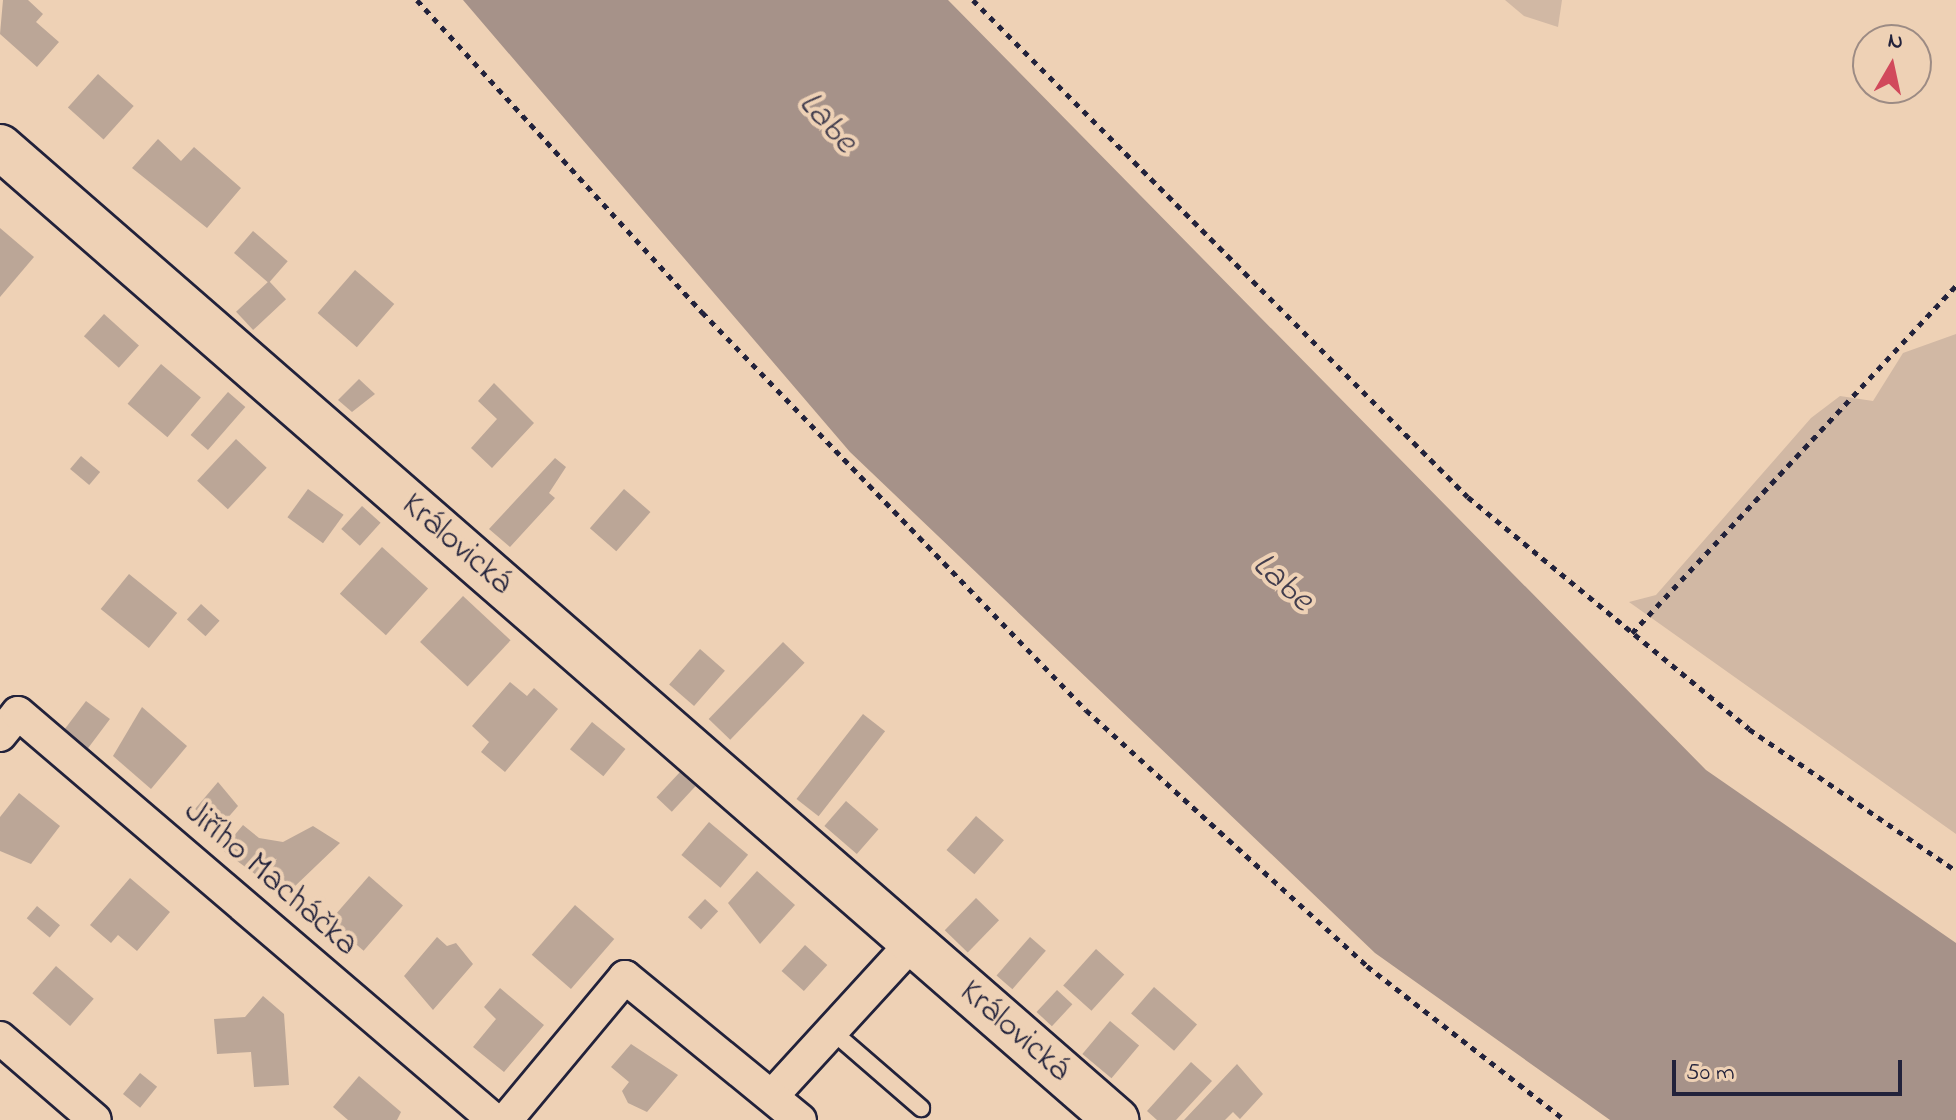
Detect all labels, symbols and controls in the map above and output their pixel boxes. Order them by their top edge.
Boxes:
north arrow [1852,24,1932,104]
text: N [1886,25,1905,59]
water label: Labe [788,83,866,163]
street label: Královická [392,486,520,604]
water label: Labe [1242,544,1322,622]
street label: Jiřího Macháčka [175,792,365,966]
street label: Královická [950,973,1078,1091]
scale bar [1676,1044,1906,1094]
text: 50 m [1686,1056,1735,1091]

